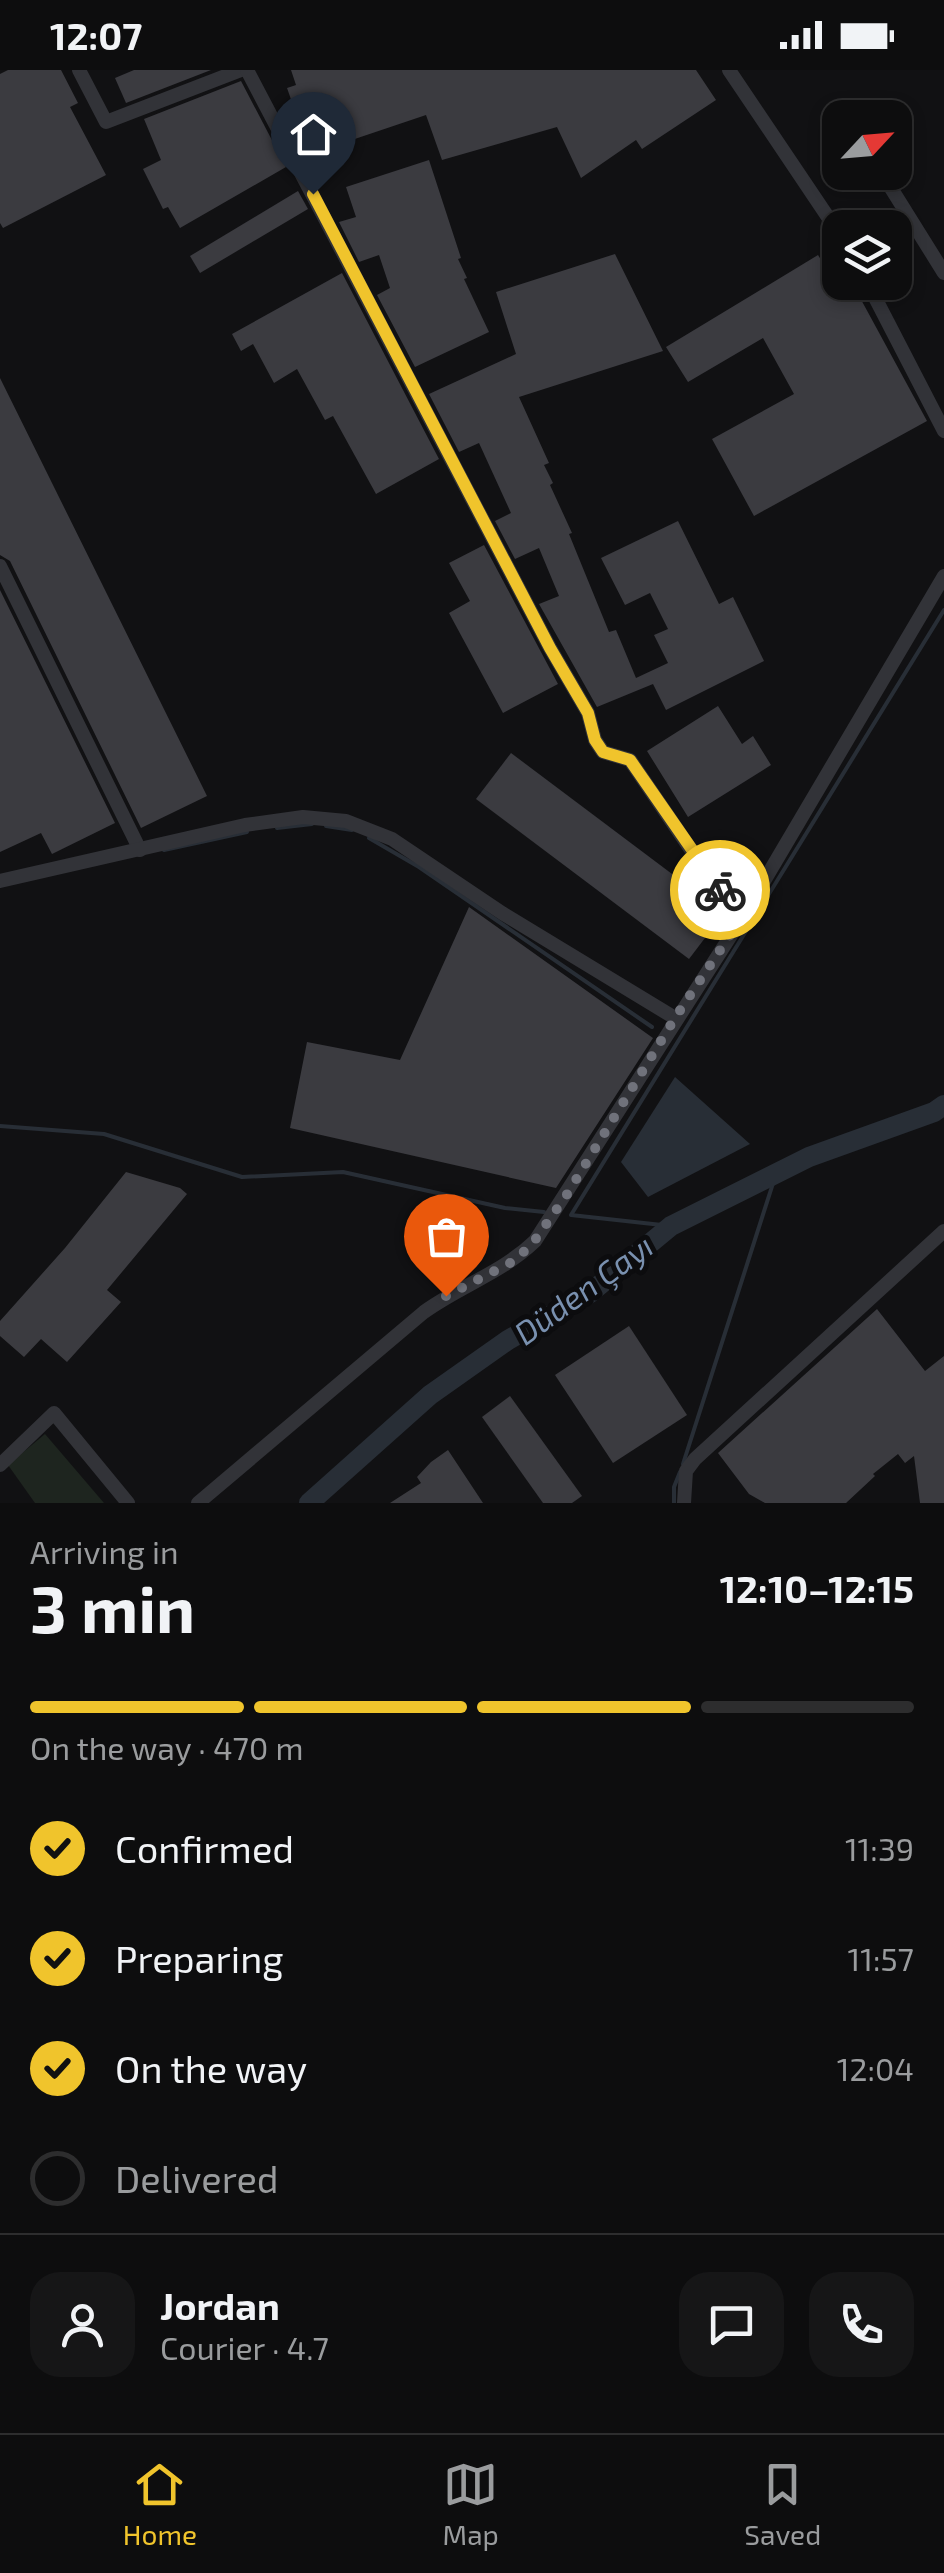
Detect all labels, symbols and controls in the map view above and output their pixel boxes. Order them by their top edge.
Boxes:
text: 12:07 [50,12,142,58]
pin [271,92,356,195]
north arrow [822,100,912,190]
map controls [822,100,912,300]
icon: home [286,107,341,162]
button: layers [822,210,912,300]
courier [670,840,770,940]
icon: bike [693,863,748,918]
pin [404,1194,489,1297]
icon: bag [419,1209,474,1264]
water label: Düden Çayı [506,1225,661,1353]
text: Arriving in [30,1532,179,1570]
text: 12:10–12:15 [720,1565,914,1611]
text: 3 min [30,1568,195,1646]
text: On the way · 470 m [30,1728,303,1766]
icon: check [30,1821,85,1876]
text: Confirmed [115,1825,294,1871]
text: 11:39 [845,1829,914,1867]
icon: check [30,1931,85,1986]
text: Preparing [115,1935,283,1981]
text: 11:57 [847,1939,914,1977]
icon: check [30,2041,85,2096]
text: On the way [115,2045,307,2091]
text: 12:04 [837,2049,914,2087]
text: Delivered [115,2155,279,2201]
button: person [30,2272,135,2377]
button: chat [679,2272,784,2377]
button: phone [809,2272,914,2377]
text: Jordan [160,2282,280,2328]
text: Courier · 4.7 [160,2328,329,2366]
tab: Home [123,2457,197,2551]
tab: Map [443,2457,499,2551]
tab: Saved [744,2457,821,2551]

